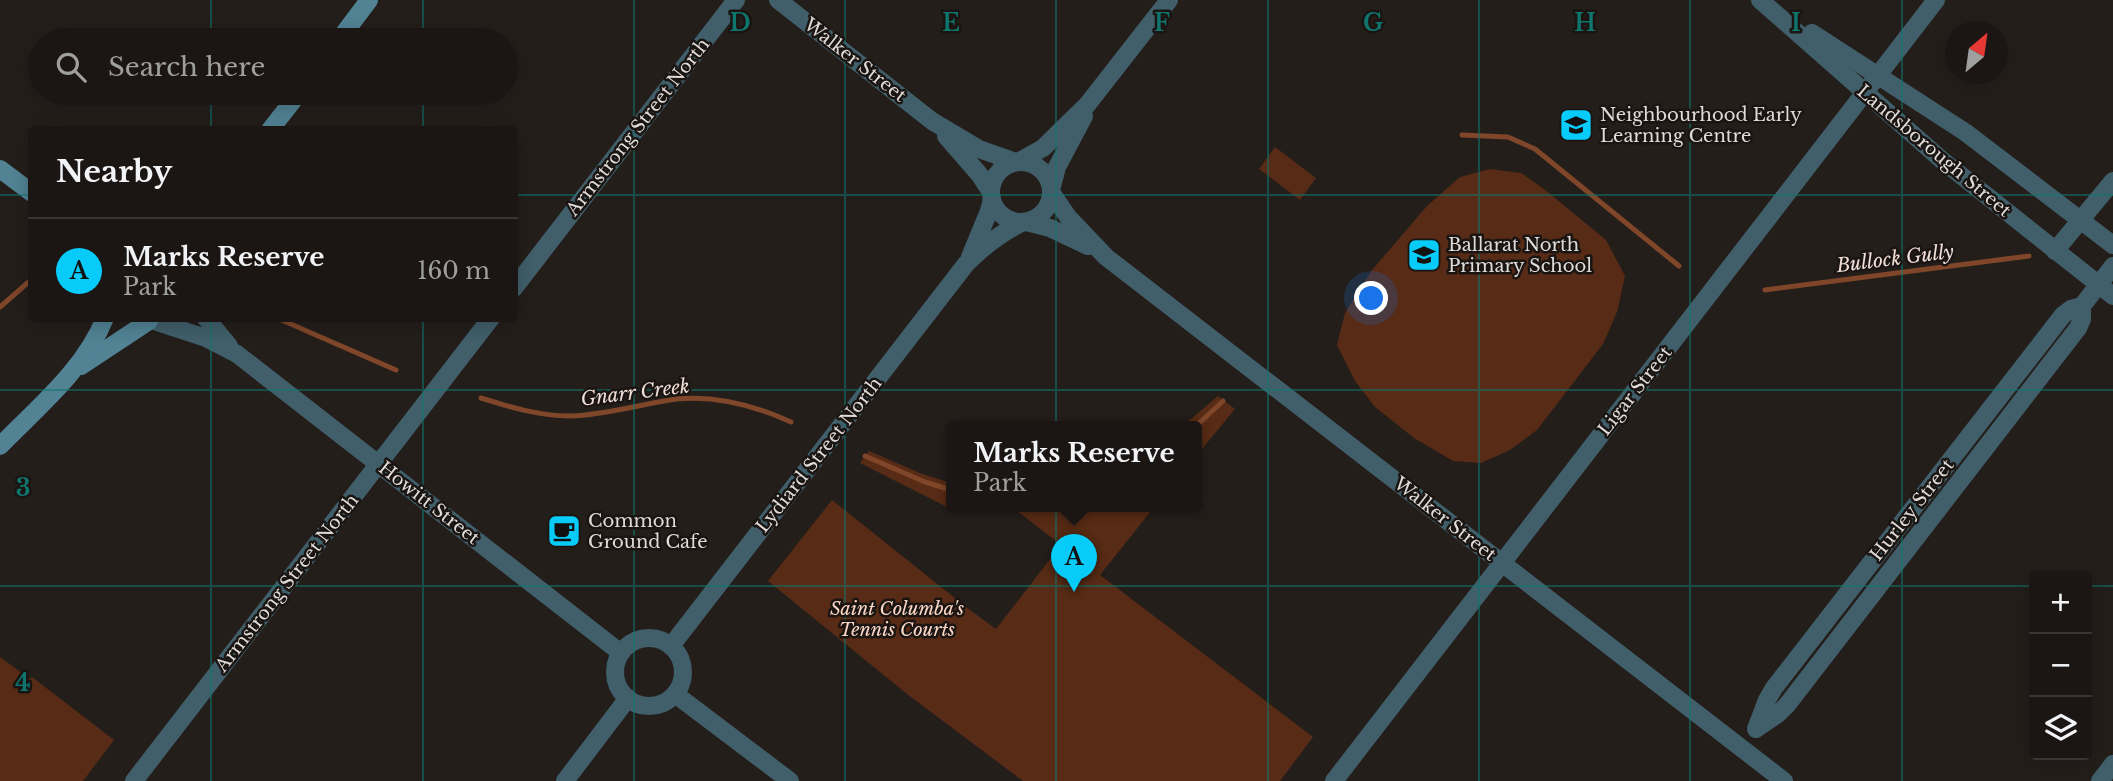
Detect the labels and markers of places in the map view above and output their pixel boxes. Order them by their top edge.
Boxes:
place label: Neighbourhood Early Learning Centre [1600,104,1802,147]
school or university icon: Neighbourhood Early Learning Centre [1557,106,1595,144]
place label: Ballarat North Primary School [1448,234,1592,277]
school or university icon: Ballarat North Primary School [1405,236,1443,274]
place label: Common Ground Cafe [588,510,708,553]
cafe icon: Common Ground Cafe [545,512,583,550]
pin: A [1051,534,1097,592]

